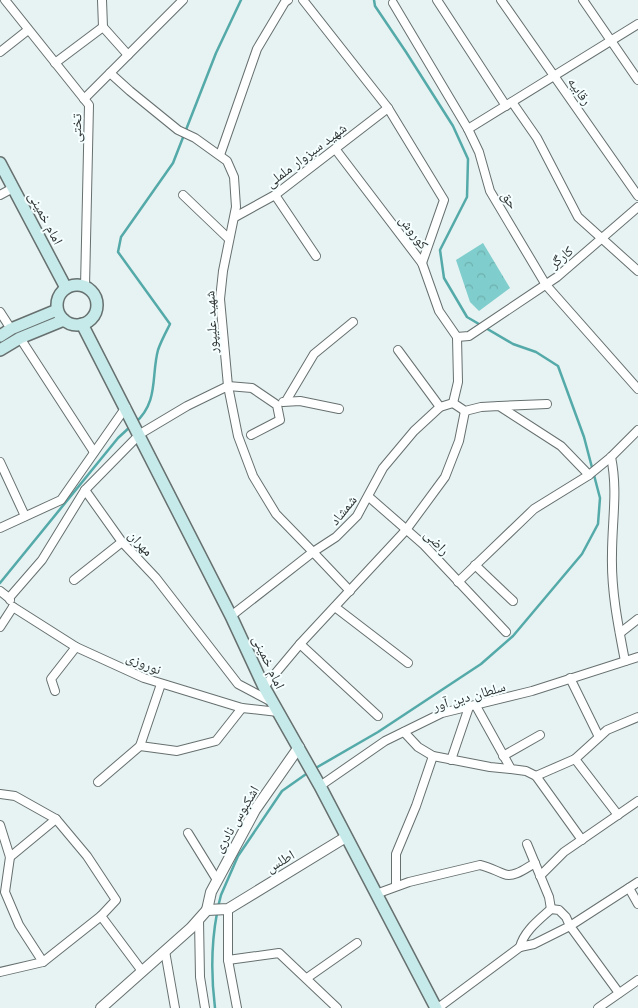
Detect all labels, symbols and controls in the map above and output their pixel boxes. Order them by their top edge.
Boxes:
street label: رقابیه [564,74,595,108]
street label: تختی [68,113,85,143]
street label: شهید سبزوار ململی [262,119,350,191]
street label: حق [497,188,522,213]
street label: امام خمینی [24,189,67,248]
street label: کوروش [395,212,432,253]
street label: کارگر [545,242,577,273]
street label: شهید علیپور [201,290,222,355]
street label: شمشاد [326,492,360,528]
street label: راضی [420,526,453,559]
street label: مهران [125,527,157,560]
street label: امام خمینی [248,633,288,692]
street label: نوروزی [124,649,164,678]
street label: سلطان دین آور [430,678,508,715]
street label: اشکبوس نادری [210,783,263,856]
street label: اطلس [263,846,298,877]

